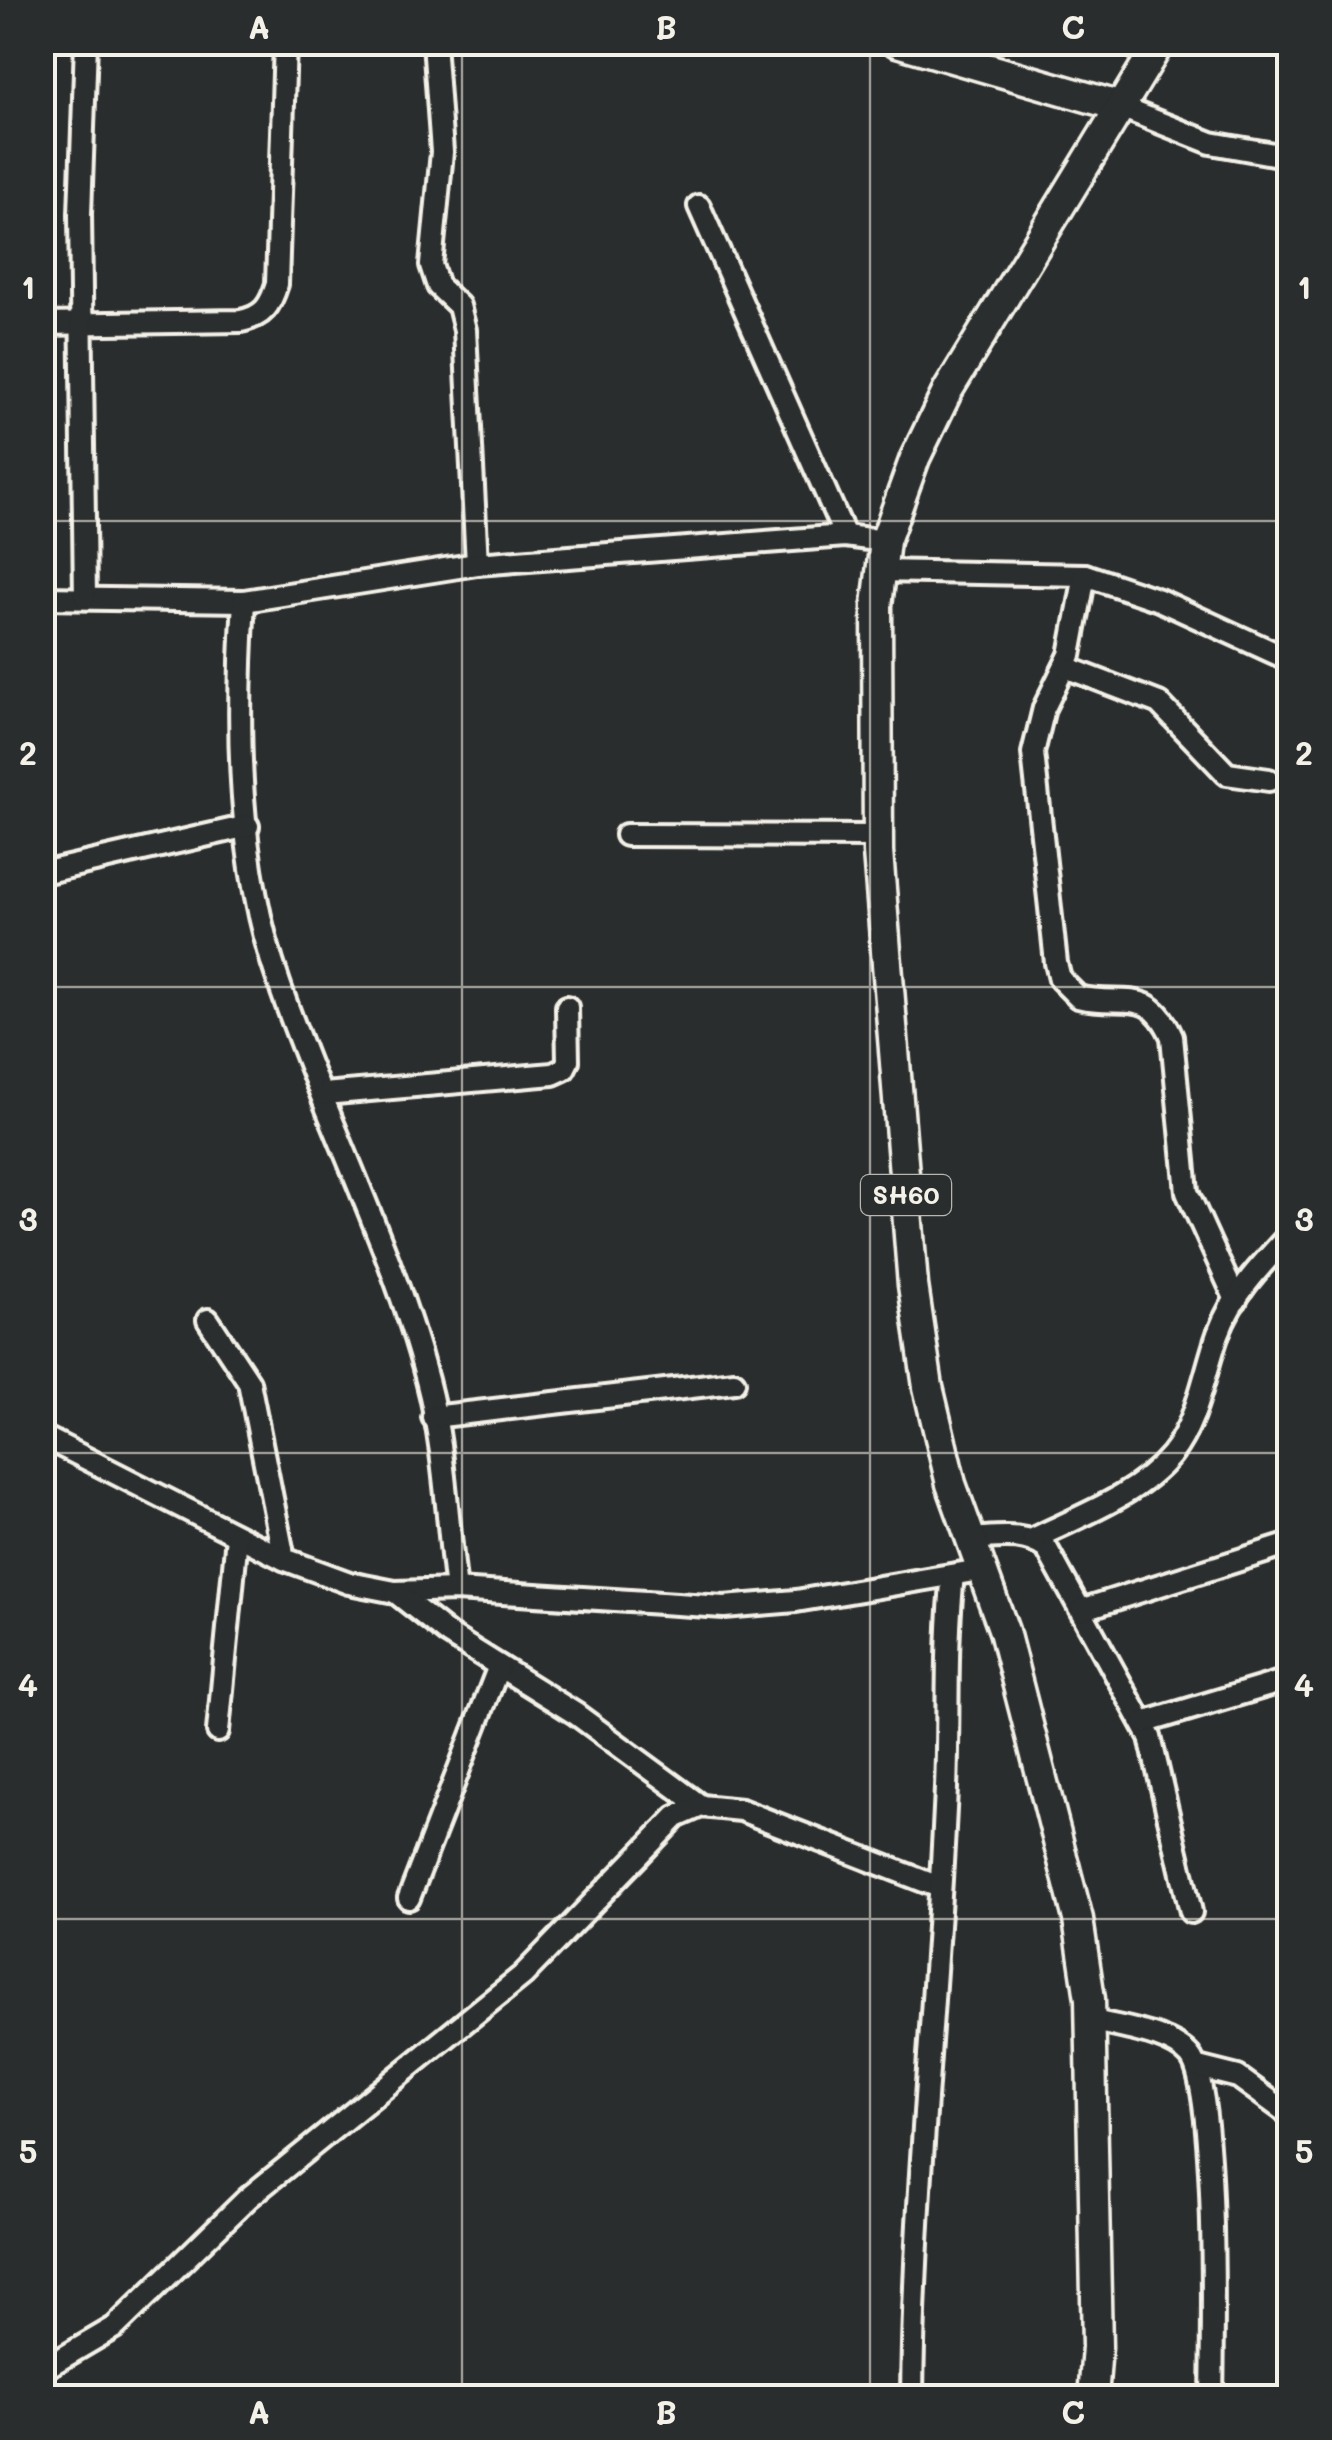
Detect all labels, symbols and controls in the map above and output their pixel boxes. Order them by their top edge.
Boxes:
text: A [248,5,270,47]
text: B [655,5,677,47]
text: C [1061,5,1085,47]
text: 1 [21,265,35,307]
text: 1 [1297,265,1311,307]
text: 2 [19,731,37,773]
text: 2 [1295,731,1313,773]
road number: SH60 [861,1175,951,1215]
text: 3 [18,1197,38,1239]
text: 3 [1294,1197,1314,1239]
text: 4 [18,1663,38,1705]
text: 4 [1294,1663,1314,1705]
text: 5 [19,2129,37,2171]
text: 5 [1295,2129,1313,2171]
text: A [248,2390,270,2432]
text: B [655,2390,677,2432]
text: C [1061,2390,1085,2432]

